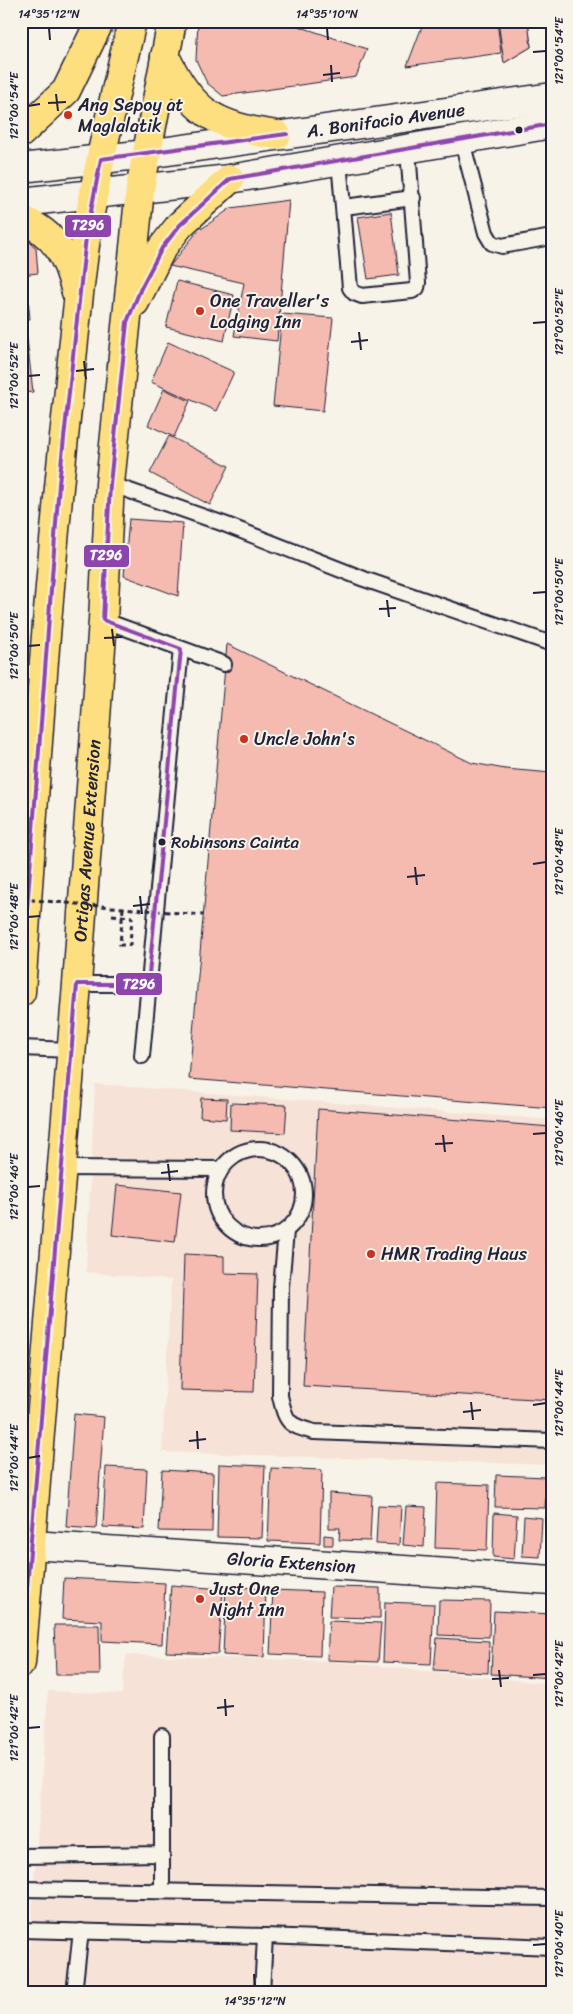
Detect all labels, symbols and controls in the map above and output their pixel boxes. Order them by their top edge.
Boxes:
text: 14°35'12"N [18,3,80,25]
text: 14°35'10"N [296,3,359,25]
text: 121°06'54"E [548,16,570,85]
text: 121°06'54"E [3,71,25,140]
place label: Ang Sepoy at Maglalatik [77,89,184,142]
street label: A. Bonifacio Avenue [304,93,467,147]
marker: Ang Sepoy at Maglalatik [62,109,74,121]
unlabelled marker [514,125,524,135]
text: T296 [72,213,104,238]
line badge: T296 [64,214,112,238]
place label: One Traveller's Lodging Inn [210,285,330,338]
text: 121°06'52"E [548,287,570,356]
marker: One Traveller's Lodging Inn [194,305,206,317]
text: 121°06'52"E [3,341,25,410]
text: T296 [90,543,122,568]
line badge: T296 [83,544,130,568]
text: 121°06'50"E [548,557,570,626]
text: 121°06'50"E [3,611,25,680]
place label: Uncle John's [254,723,355,755]
marker: Uncle John's [238,733,250,745]
street label: Ortigas Avenue Extension [64,738,110,943]
place label: Robinsons Cainta [171,827,299,857]
text: 121°06'48"E [548,827,570,896]
marker: Robinsons Cainta [157,837,167,847]
text: 121°06'48"E [3,882,25,951]
line badge: T296 [115,972,163,996]
text: T296 [123,972,155,997]
text: 121°06'46"E [548,1098,570,1167]
text: 121°06'46"E [3,1152,25,1221]
place label: HMR Trading Haus [381,1238,528,1270]
marker: HMR Trading Haus [365,1248,377,1260]
text: 121°06'44"E [548,1368,570,1437]
text: 121°06'44"E [3,1423,25,1492]
street label: Gloria Extension [226,1542,357,1583]
place label: Just One Night Inn [209,1573,285,1626]
marker: Just One Night Inn [194,1593,206,1605]
text: 121°06'42"E [548,1639,570,1708]
text: 121°06'42"E [3,1693,25,1762]
text: 121°06'40"E [548,1909,570,1978]
text: 14°35'12"N [224,1990,286,2012]

